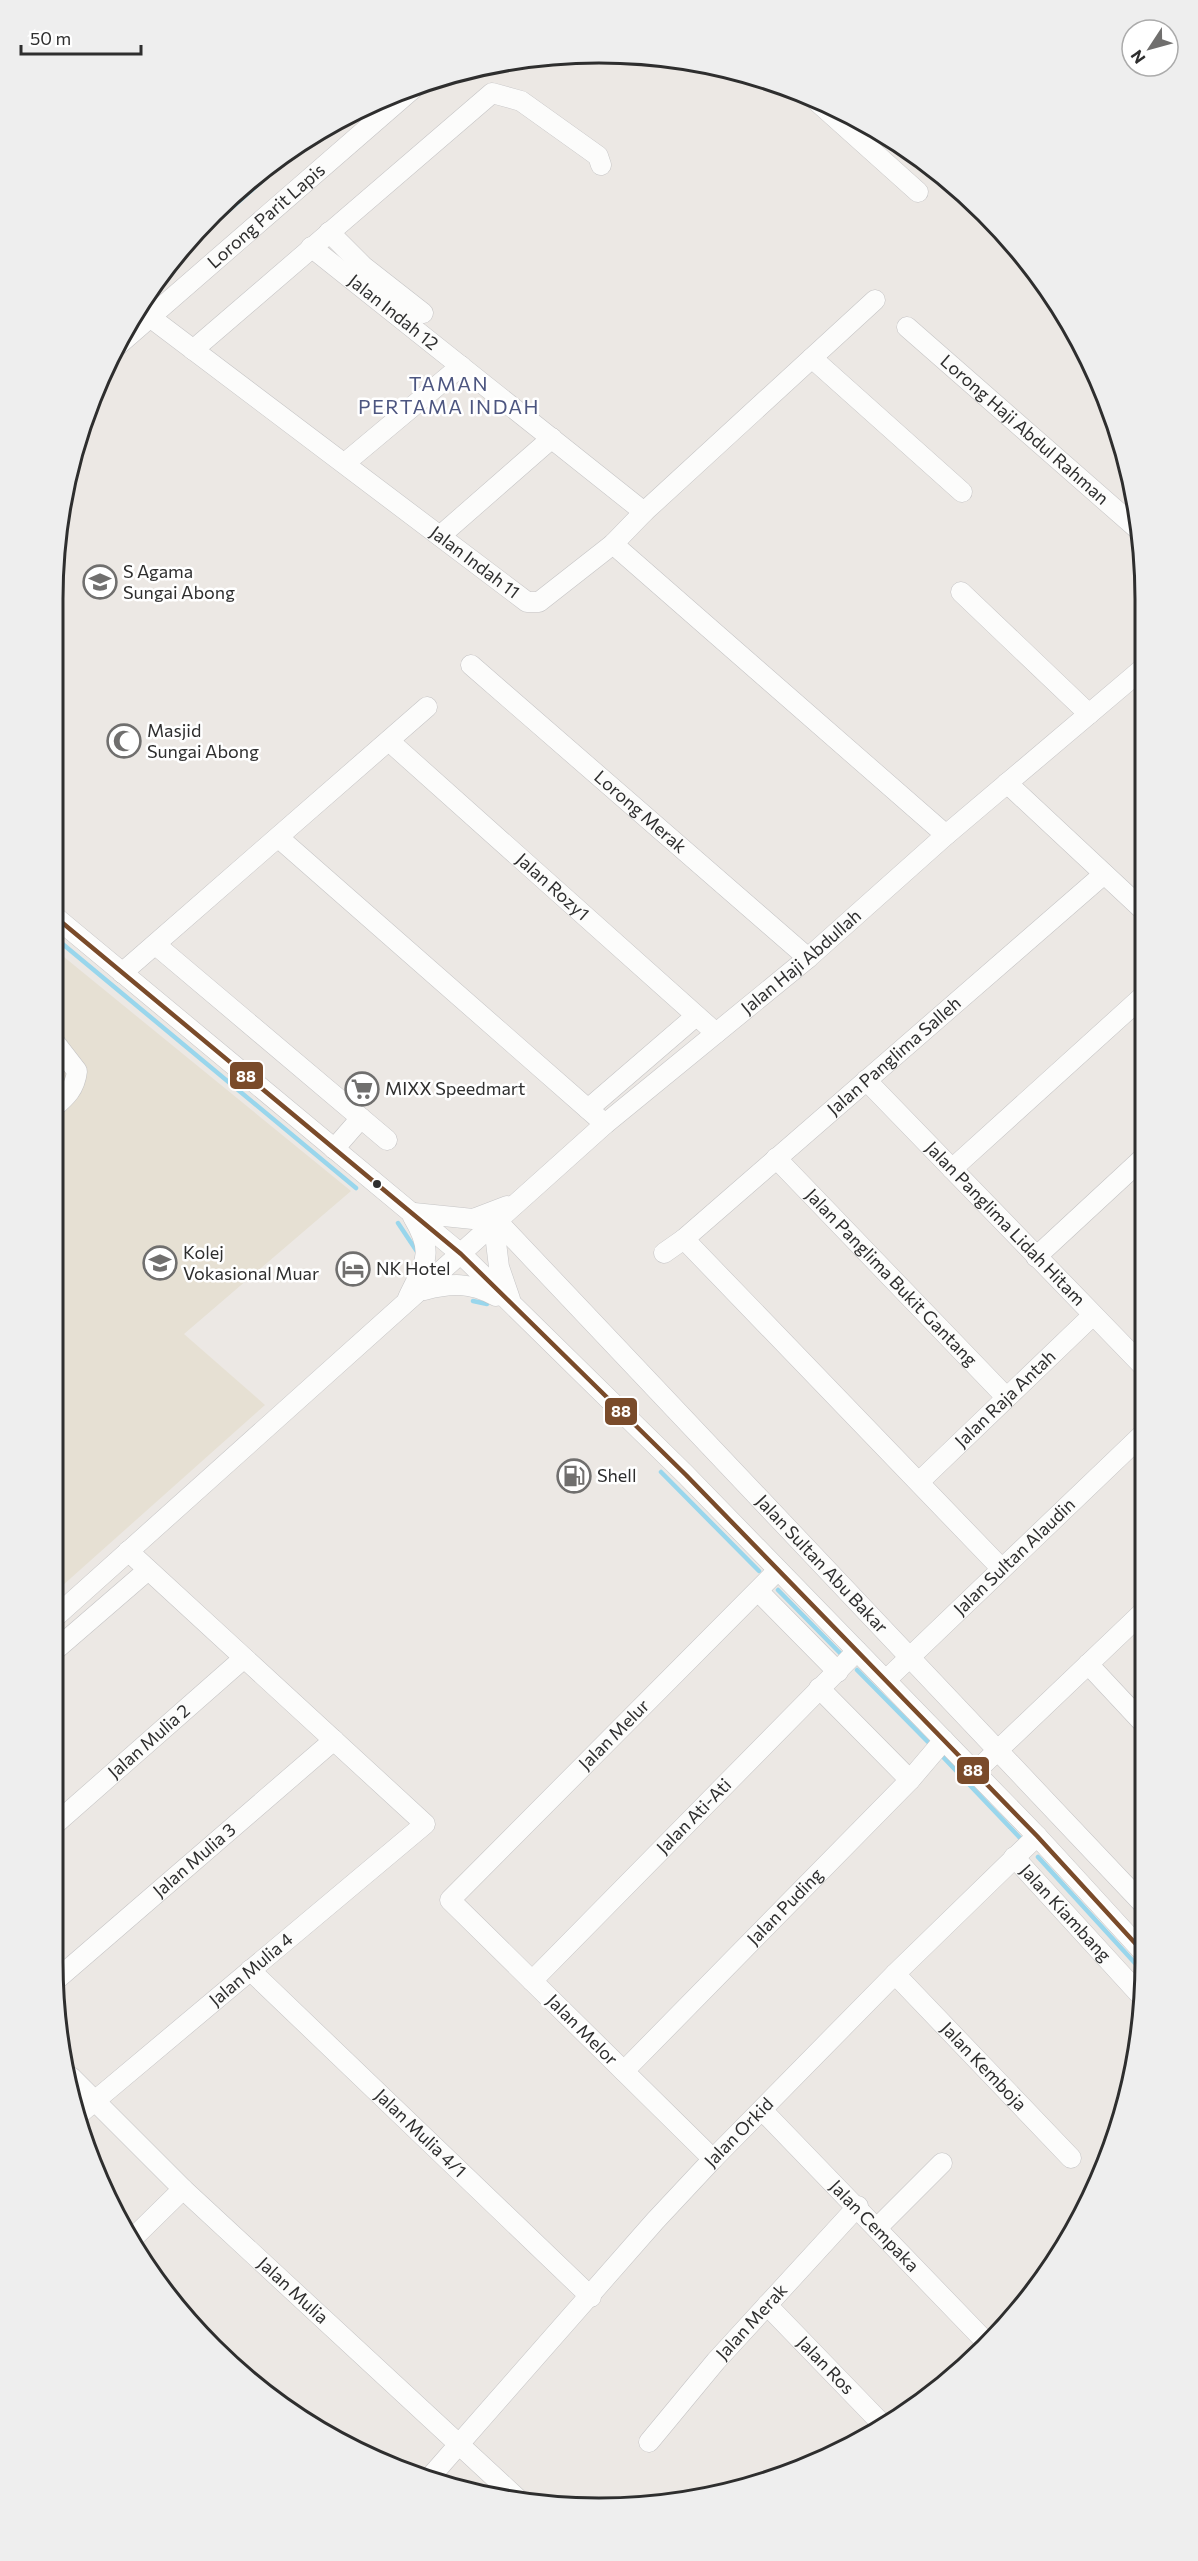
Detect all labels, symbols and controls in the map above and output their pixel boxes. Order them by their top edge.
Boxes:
scale bar [21,18,141,56]
north arrow [1120,18,1180,78]
text: 50 m [30,27,71,49]
text: N [1126,47,1149,68]
street label: Lorong Parit Lapis [202,158,329,272]
street label: Jalan Indah 12 [344,269,443,354]
street label: Lorong Haji Abdul Rahman [936,349,1114,509]
district label: TAMAN PERTAMA INDAH [358,371,540,418]
street label: Jalan Indah 11 [426,521,525,603]
place label: S Agama Sungai Abong [123,560,235,603]
school or university icon: S Agama Sungai Abong [82,564,118,600]
place label: Masjid Sungai Abong [147,719,259,762]
mosque icon: Masjid Sungai Abong [106,723,142,759]
street label: Lorong Merak [590,765,692,857]
street label: Jalan Rozy1 [512,848,594,925]
street label: Jalan Haji Abdullah [736,904,865,1018]
street label: Jalan Panglima Salleh [822,991,965,1120]
line badge: 88 [229,1061,264,1090]
text: 88 [236,1066,256,1085]
supermarket icon: MIXX Speedmart [344,1071,380,1107]
place label: MIXX Speedmart [385,1077,525,1099]
street label: Jalan Panglima Lidah Hitam [921,1136,1090,1310]
unlabelled marker [371,1178,383,1190]
street label: Jalan Panglima Bukit Gantang [801,1184,982,1370]
place label: Kolej Vokasional Muar [183,1241,319,1284]
school or university icon: Kolej Vokasional Muar [142,1245,178,1281]
hotel icon: NK Hotel [335,1251,371,1287]
place label: NK Hotel [376,1257,451,1279]
street label: Jalan Raja Antah [950,1345,1060,1452]
line badge: 88 [604,1397,638,1426]
text: 88 [611,1401,631,1420]
fuel station icon: Shell [556,1458,592,1494]
place label: Shell [597,1464,637,1486]
street label: Jalan Sultan Abu Bakar [752,1490,893,1637]
street label: Jalan Sultan Alaudin [948,1493,1079,1619]
street label: Jalan Melur [574,1694,653,1774]
street label: Jalan Mulia 2 [103,1699,194,1783]
line badge: 88 [956,1756,990,1785]
text: 88 [963,1760,983,1779]
street label: Jalan Ati-Ati [651,1773,735,1858]
street label: Jalan Mulia 3 [148,1818,240,1901]
street label: Jalan Kiambang [1016,1859,1116,1966]
street label: Jalan Puding [742,1863,827,1949]
street label: Jalan Mulia 4 [204,1927,297,2010]
street label: Jalan Melor [543,1989,623,2069]
street label: Jalan Kemboja [937,2017,1032,2115]
street label: Jalan Mulia 4/1 [371,2084,471,2182]
street label: Jalan Orkid [699,2092,777,2171]
street label: Jalan Cempaka [826,2175,924,2276]
street label: Jalan Mulia [254,2252,333,2328]
street label: Jalan Merak [711,2279,791,2364]
street label: Jalan Ros [793,2331,859,2398]

